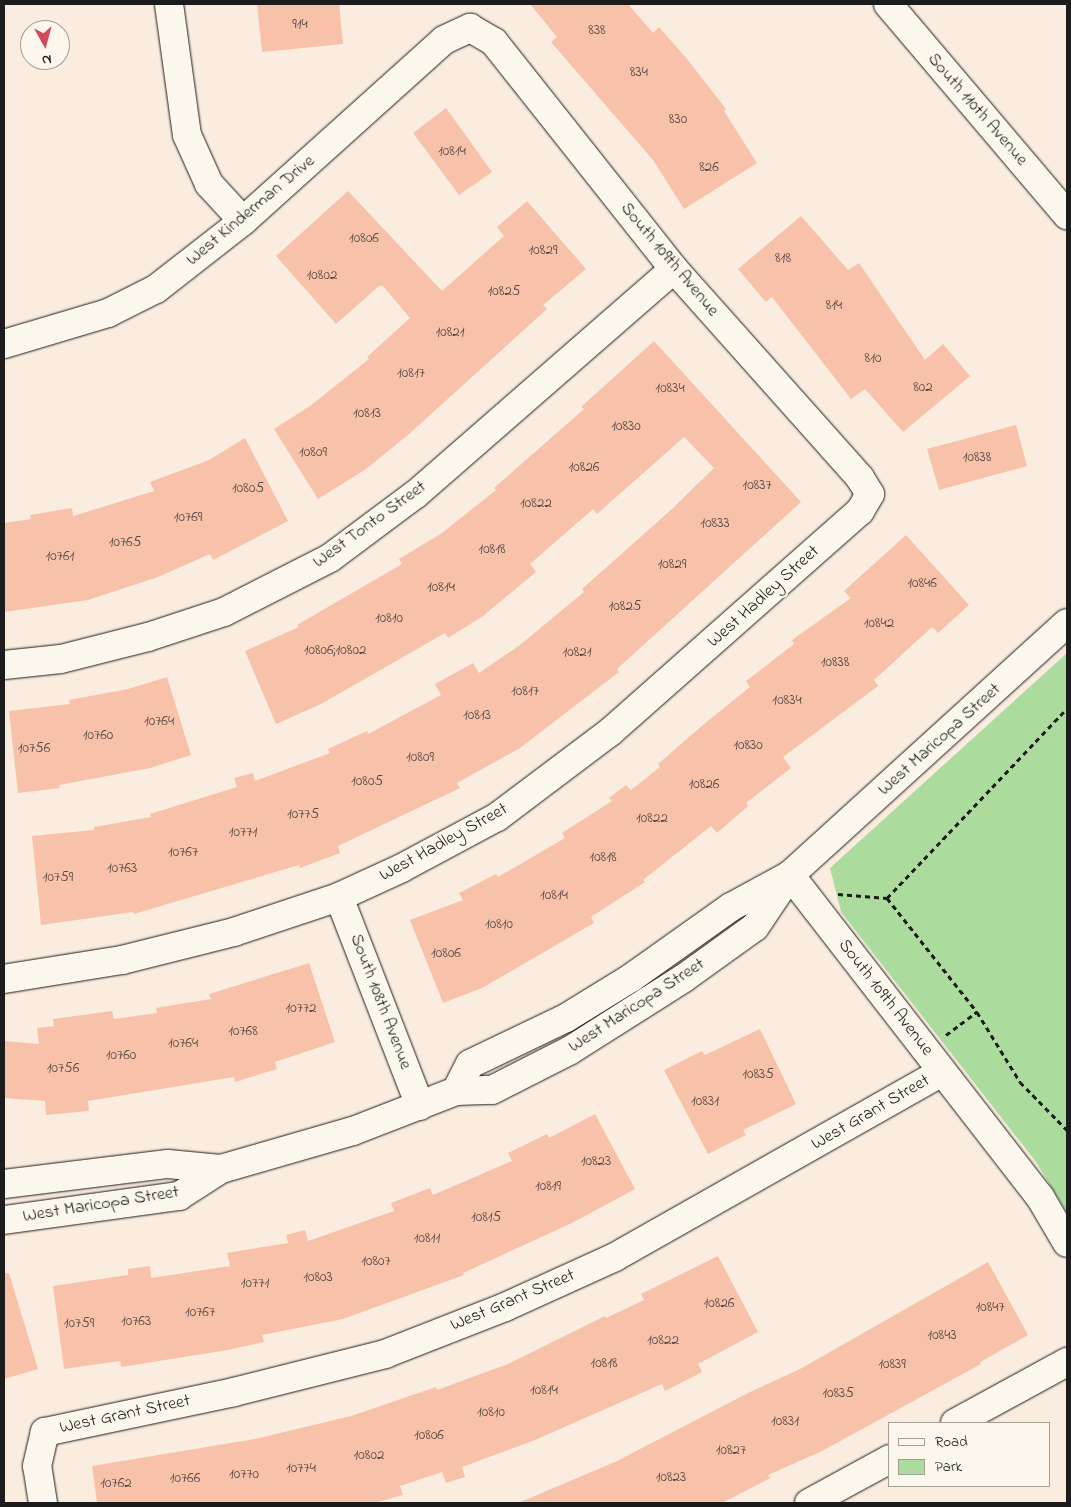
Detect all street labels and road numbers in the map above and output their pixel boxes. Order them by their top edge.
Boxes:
street label: South 110th Avenue [922,49,1032,171]
street label: West Kinderman Drive [182,151,320,271]
street label: South 109th Avenue [615,199,723,321]
street label: West Tonto Street [309,477,431,573]
street label: West Hadley Street [704,541,824,653]
street label: West Maricopa Street [874,679,1006,801]
street label: West Hadley Street [376,799,512,887]
street label: South 108th Avenue [344,931,416,1073]
street label: South 109th Avenue [833,935,937,1061]
street label: West Maricopa Street [565,954,709,1058]
street label: West Grant Street [808,1070,934,1156]
street label: West Maricopa Street [21,1182,181,1228]
street label: West Grant Street [448,1265,578,1337]
street label: West Grant Street [58,1391,192,1439]

